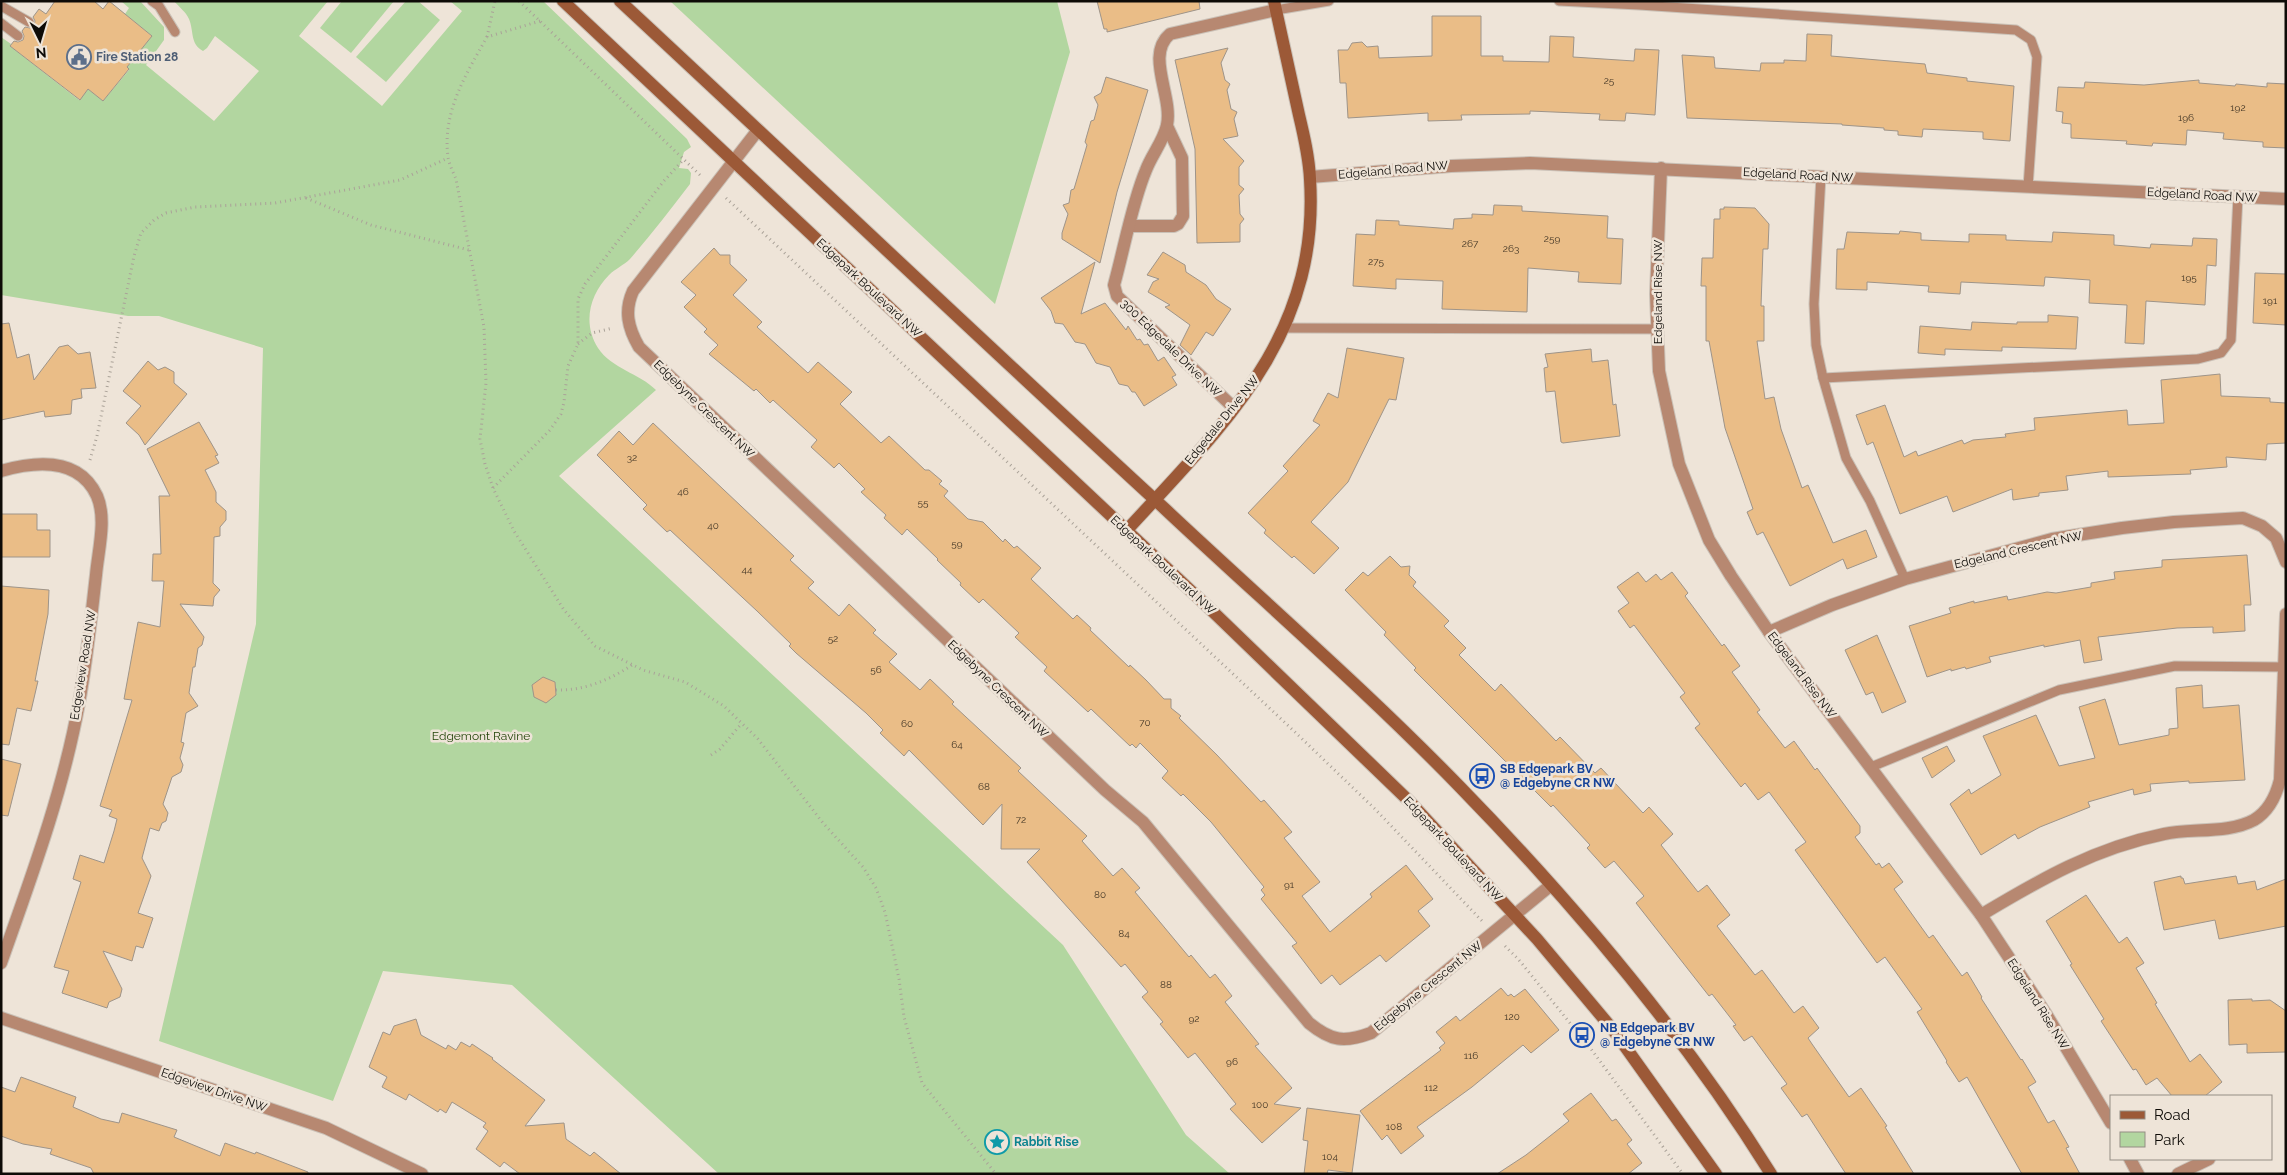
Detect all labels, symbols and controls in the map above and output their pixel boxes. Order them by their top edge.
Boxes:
north arrow [15,15,65,65]
public building icon: Fire Station 28 [66,44,92,70]
text: N [35,45,47,61]
place label: Fire Station 28 [96,50,178,64]
house number: 25 [1604,75,1615,86]
house number: 192 [2230,102,2246,113]
house number: 196 [2178,112,2194,123]
street label: Edgeland Road NW [1338,158,1449,182]
street label: Edgeland Road NW [1743,165,1854,185]
street label: Edgeland Road NW [2147,185,2258,205]
house number: 259 [1544,233,1560,244]
street label: Edgepark Boulevard NW [814,236,925,341]
house number: 267 [1462,238,1479,249]
street label: Edgeland Rise NW [1651,239,1665,344]
house number: 263 [1503,243,1519,254]
house number: 275 [1368,256,1384,267]
house number: 195 [2181,272,2197,283]
house number: 191 [2263,295,2278,306]
street label: 300 Edgedale Drive NW [1118,296,1224,400]
street label: Edgebyne Crescent NW [651,357,758,461]
street label: Edgedale Drive NW [1182,373,1262,467]
house number: 32 [627,452,637,463]
house number: 46 [677,486,689,497]
house number: 55 [918,497,929,508]
street label: Edgepark Boulevard NW [1108,513,1219,618]
house number: 40 [707,520,719,531]
street label: Edgeland Crescent NW [1953,528,2084,572]
house number: 59 [951,538,963,549]
house number: 44 [742,564,753,575]
street label: Edgeview Road NW [67,609,99,721]
street label: Edgeland Rise NW [1765,629,1839,721]
house number: 52 [828,633,838,644]
street label: Edgebyne Crescent NW [945,637,1052,741]
house number: 56 [870,664,882,675]
house number: 70 [1139,717,1151,728]
house number: 60 [901,718,913,729]
park label: Edgemont Ravine [432,729,530,743]
house number: 64 [951,739,963,750]
place label: SB Edgepark BV @ Edgebyne CR NW [1500,762,1615,790]
bus stop icon: SB Edgepark BV @ Edgebyne CR NW [1469,763,1495,789]
house number: 68 [978,781,990,792]
street label: Edgepark Boulevard NW [1401,794,1506,905]
house number: 72 [1016,814,1026,825]
house number: 91 [1284,879,1295,890]
house number: 80 [1094,889,1106,900]
house number: 84 [1118,928,1130,939]
street label: Edgebyne Crescent NW [1371,938,1485,1034]
street label: Edgeland Rise NW [2004,956,2072,1052]
house number: 88 [1160,979,1172,990]
house number: 120 [1504,1011,1520,1022]
house number: 92 [1188,1013,1200,1024]
place label: NB Edgepark BV @ Edgebyne CR NW [1600,1021,1715,1049]
bus stop icon: NB Edgepark BV @ Edgebyne CR NW [1569,1022,1595,1048]
house number: 116 [1464,1050,1478,1061]
house number: 96 [1226,1056,1238,1067]
street label: Edgeview Drive NW [159,1065,269,1115]
house number: 112 [1424,1082,1438,1093]
legend [2110,1095,2272,1160]
house number: 100 [1252,1099,1268,1110]
text: Road [2154,1106,2190,1124]
house number: 108 [1386,1121,1402,1132]
place icon: Rabbit Rise [984,1129,1010,1155]
text: Park [2154,1131,2185,1149]
place label: Rabbit Rise [1014,1135,1079,1149]
house number: 104 [1322,1151,1338,1162]

